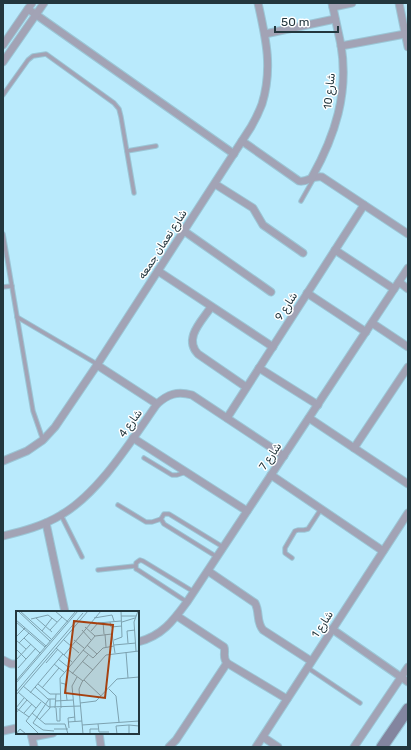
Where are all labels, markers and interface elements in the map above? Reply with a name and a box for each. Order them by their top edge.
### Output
scale bar [275,8,338,34]
text: 50 m [281,15,309,29]
street label: شارع 10 [321,72,340,110]
street label: شارع نعمان جمعه [135,207,191,283]
street label: شارع 9 [272,290,302,324]
street label: شارع 4 [116,407,147,441]
street label: شارع 7 [257,440,286,474]
street label: شارع 1 [309,608,338,641]
inset map [16,611,139,734]

